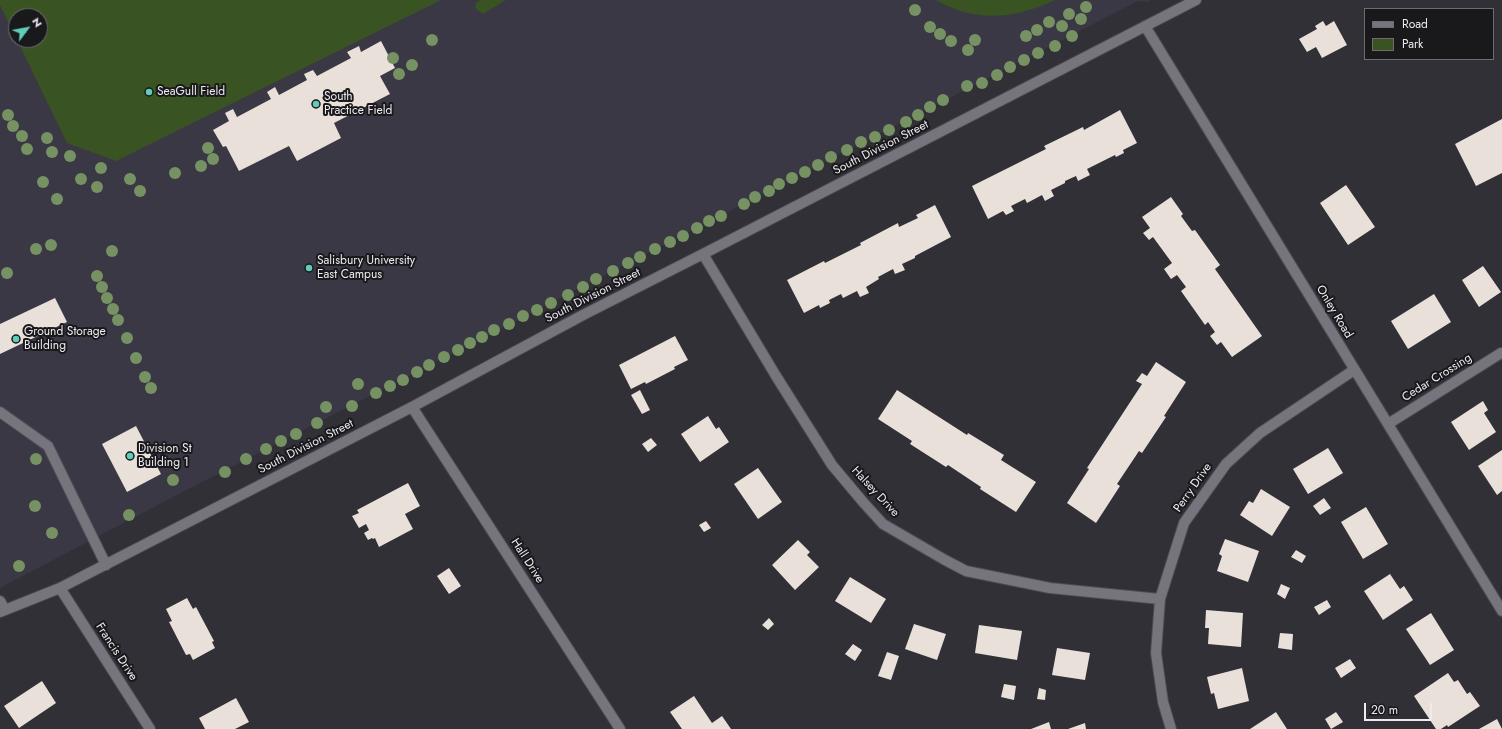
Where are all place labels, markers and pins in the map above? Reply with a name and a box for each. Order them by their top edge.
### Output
place label: SeaGull Field [157,85,225,99]
marker: SeaGull Field [144,87,154,97]
place label: South Practice Field [324,90,392,118]
marker: South Practice Field [311,99,321,109]
place label: Salisbury University East Campus [317,254,415,282]
marker: Salisbury University East Campus [304,263,314,273]
place label: Ground Storage Building [24,325,106,353]
marker: Ground Storage Building [11,334,21,344]
place label: Division St Building 1 [138,442,192,470]
marker: Division St Building 1 [125,451,135,461]

